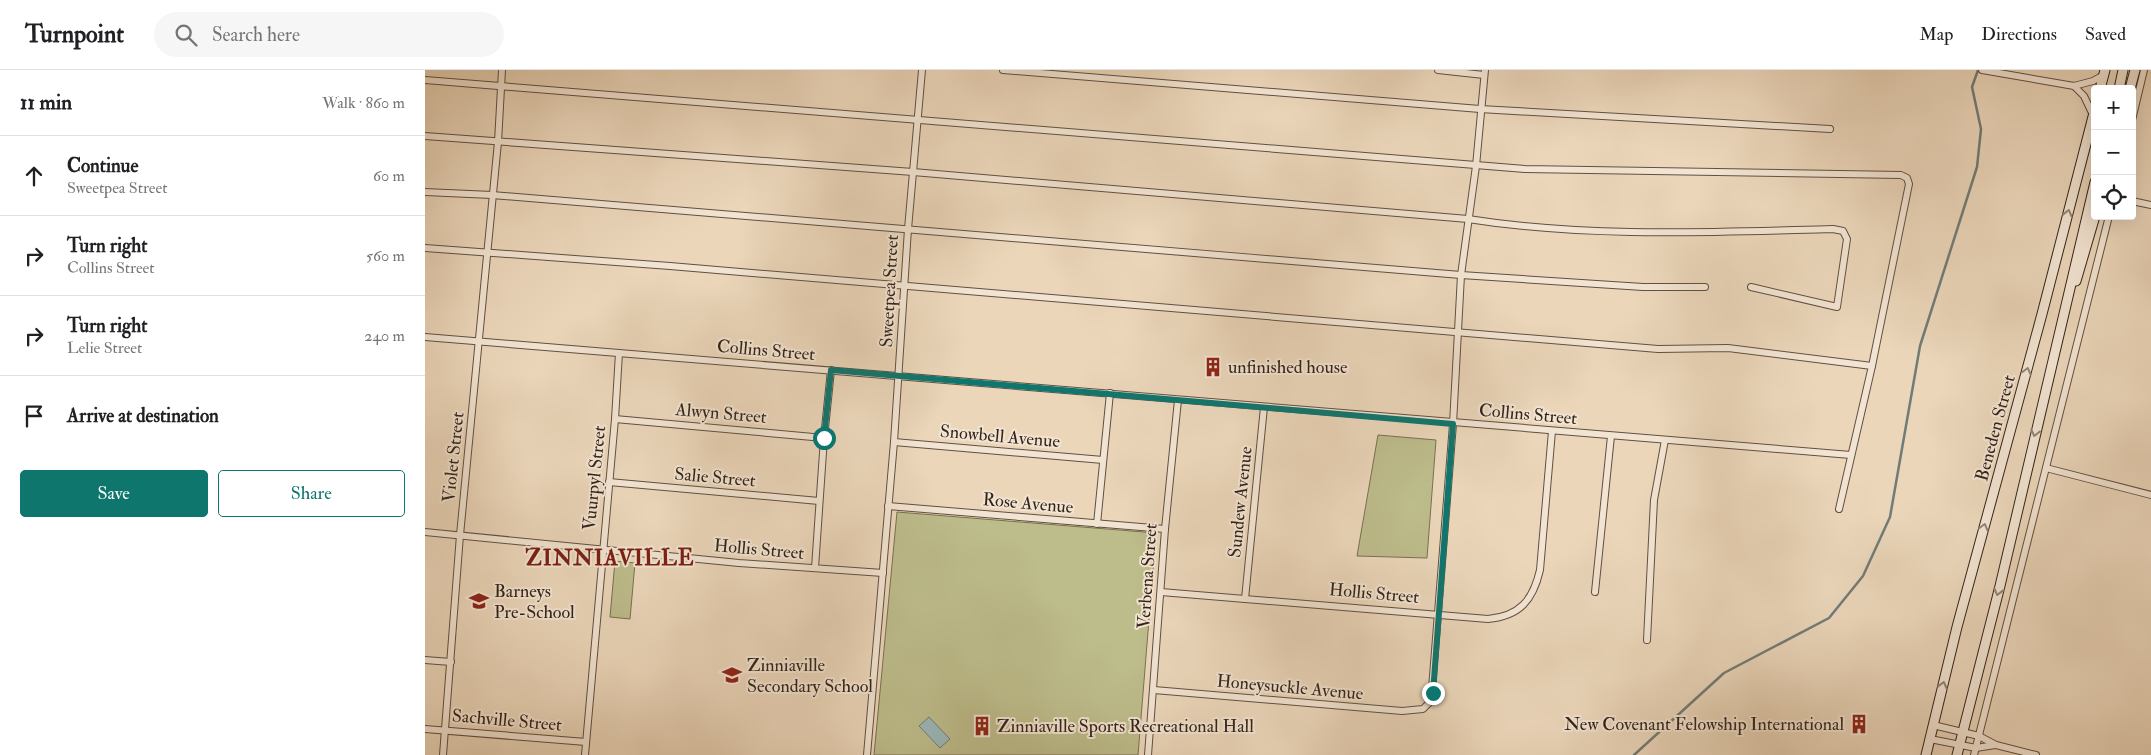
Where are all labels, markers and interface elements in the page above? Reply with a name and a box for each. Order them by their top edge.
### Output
search box [154,12,504,57]
text: Turnpoint [25,19,124,50]
icon: search [172,21,200,49]
text: Search here [212,23,300,47]
text: Map [1920,23,1953,46]
text: Directions [1981,23,2057,46]
text: Saved [2085,23,2126,46]
map controls [2091,85,2136,220]
button: + [2091,85,2136,130]
text: 11 min [20,89,72,116]
text: Walk · 860 m [322,93,405,113]
button: − [2091,130,2136,175]
text: Continue [67,154,138,178]
icon: ahead [20,162,48,190]
text: 60 m [373,166,405,186]
button: locate [2091,175,2136,220]
text: Sweetpea Street [67,178,167,198]
one-way arrow [2062,209,2073,218]
text: Turn right [67,234,147,258]
street label: Sweetpea Street [875,234,904,348]
icon: right [20,242,48,270]
text: 560 m [366,246,405,266]
text: Collins Street [67,258,154,278]
text: Turn right [67,314,147,338]
icon: right [20,322,48,350]
text: 240 m [364,326,405,346]
street label: Collins Street [716,335,816,366]
text: Lelie Street [67,338,142,358]
building icon: unfinished house [1202,356,1224,378]
place label: unfinished house [1228,356,1348,379]
one-way arrow [2021,366,2032,375]
street label: Beneden Street [1970,372,2021,484]
street label: Alwyn Street [673,398,768,429]
street label: Collins Street [1478,399,1578,430]
icon: arrive [20,402,48,430]
text: Arrive at destination [67,404,219,428]
street label: Violet Street [437,410,470,504]
street label: Snowbell Avenue [939,420,1061,453]
street label: Vuurpyl Street [578,424,611,532]
route start [813,427,836,450]
one-way arrow [2030,429,2041,438]
street label: Sundew Avenue [1223,445,1258,559]
street label: Salie Street [673,462,757,493]
button: Save [20,470,208,517]
button: Share [218,470,405,517]
street label: Rose Avenue [982,488,1075,519]
street label: Verbena Street [1132,522,1163,630]
one-way arrow [1979,524,1989,532]
street label: Hollis Street [713,534,805,565]
district label: ZINNIAVILLE [525,544,695,572]
street label: Hollis Street [1328,578,1420,609]
place label: Barneys Pre-School [494,580,575,624]
one-way arrow [1993,587,2004,596]
school or university icon: Barneys Pre-School [468,590,490,612]
place label: Zinniaville Secondary School [747,654,873,698]
school or university icon: Zinniaville Secondary School [721,664,743,686]
street label: Honeysuckle Avenue [1216,670,1365,705]
one-way arrow [1937,680,1948,689]
route end [1422,682,1445,705]
street label: Sachville Street [451,704,563,737]
place label: New Covenant Felowship International [1564,713,1844,736]
building icon: New Covenant Felowship International [1848,713,1870,735]
building icon: Zinniaville Sports Recreational Hall [971,715,993,737]
place label: Zinniaville Sports Recreational Hall [997,715,1254,738]

